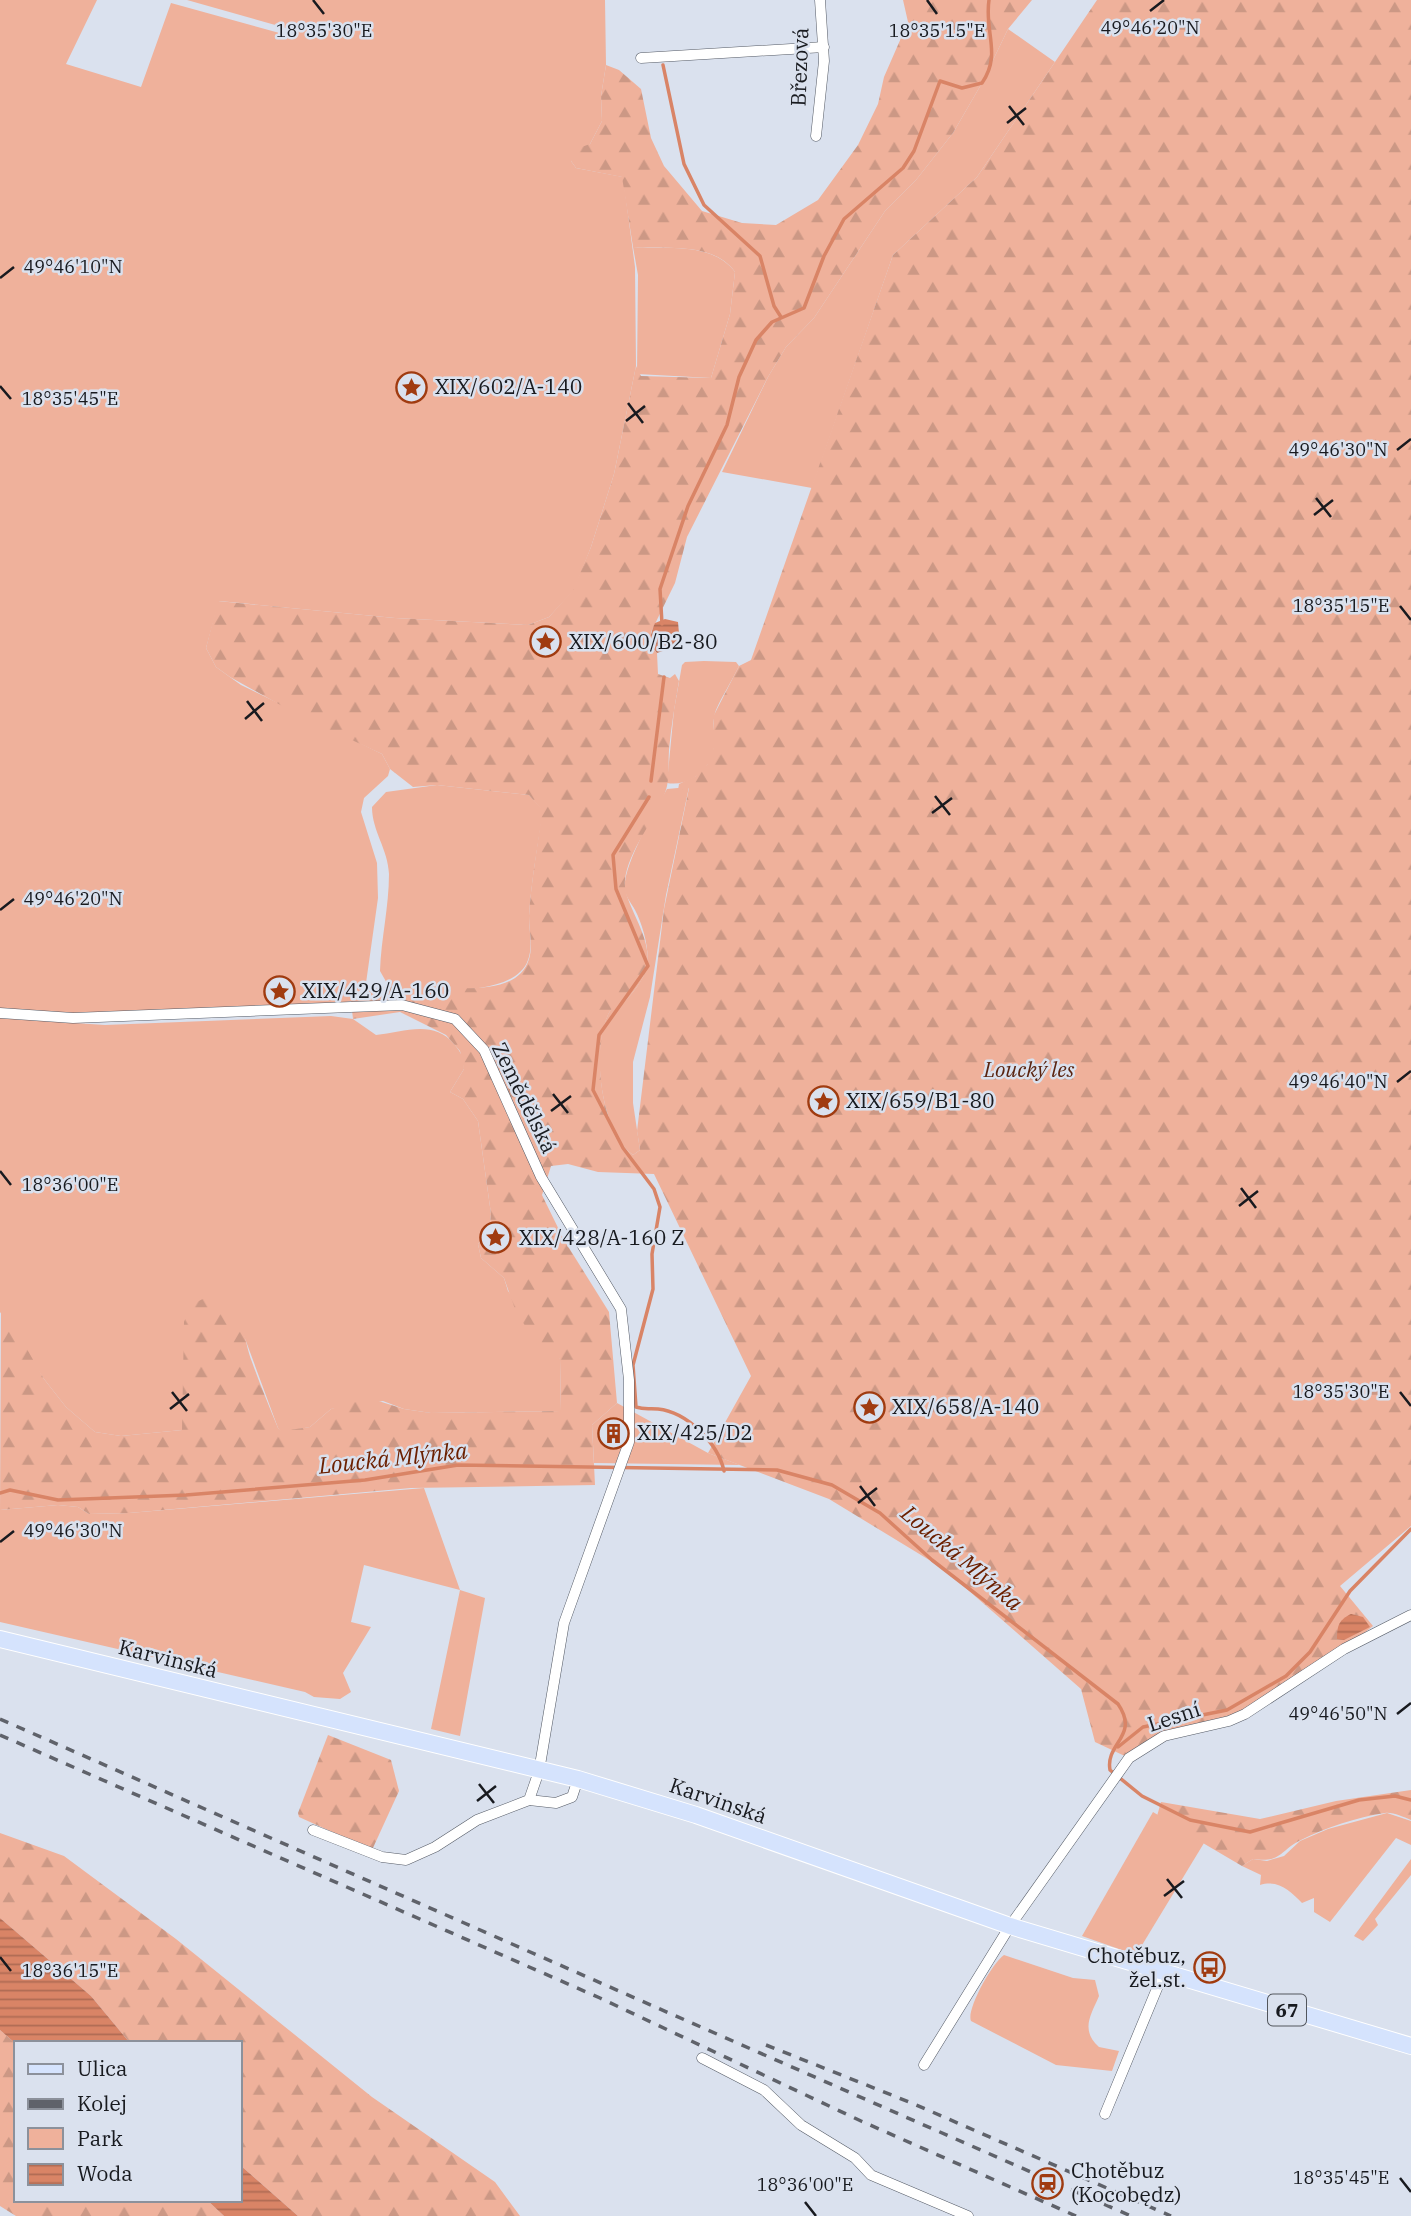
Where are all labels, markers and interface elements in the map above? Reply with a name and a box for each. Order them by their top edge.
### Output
text: 49°46'20"N [1101,16,1200,39]
text: 18°35'30"E [276,19,372,42]
text: 18°35'15"E [889,19,985,42]
street label: Březová [784,27,814,107]
text: 49°46'10"N [24,255,123,278]
place icon: XIX/602/A-140 [395,370,429,404]
place label: XIX/602/A-140 [435,372,582,400]
text: 18°35'45"E [22,387,118,410]
text: 49°46'30"N [1289,438,1388,461]
text: 18°35'15"E [1293,594,1389,617]
place icon: XIX/600/B2-80 [529,625,563,659]
place label: XIX/600/B2-80 [569,627,718,655]
text: 49°46'20"N [24,887,123,910]
place icon: XIX/429/A-160 [262,974,296,1008]
place label: XIX/429/A-160 [302,976,449,1004]
street label: Zemědělská [486,1037,564,1158]
park label: Loucký les [983,1055,1075,1083]
text: 49°46'40"N [1289,1070,1388,1093]
place icon: XIX/659/B1-80 [806,1084,840,1118]
place label: XIX/659/B1-80 [846,1086,995,1114]
text: 18°36'00"E [22,1173,118,1196]
place icon: XIX/428/A-160 Z [479,1221,513,1255]
place label: XIX/428/A-160 Z [519,1223,685,1251]
text: 18°35'30"E [1293,1380,1389,1403]
place icon: XIX/658/A-140 [852,1390,886,1424]
place label: XIX/658/A-140 [892,1392,1039,1420]
building icon: XIX/425/D2 [597,1416,631,1450]
place label: XIX/425/D2 [637,1418,753,1446]
water label: Loucká Mlýnka [316,1434,469,1480]
water label: Loucká Mlýnka [895,1497,1030,1617]
text: 49°46'30"N [24,1519,123,1542]
street label: Karvinská [116,1632,221,1684]
street label: Lesní [1144,1694,1204,1738]
text: 49°46'50"N [1289,1702,1388,1725]
street label: Karvinská [666,1770,771,1830]
place label: Chotěbuz, žel.st. [1087,1941,1186,1993]
bus stop icon: Chotěbuz, žel.st. [1192,1951,1226,1985]
text: 18°36'15"E [22,1959,118,1982]
road number: 67 [1268,1994,1306,2026]
legend [14,2041,242,2202]
text: Ulica [77,2054,128,2082]
text: Kolej [77,2089,127,2117]
text: Park [77,2124,124,2152]
place label: Chotěbuz (Kocobędz) [1071,2156,1181,2208]
text: Woda [77,2159,133,2187]
station icon: Chotěbuz (Kocobędz) [1031,2166,1065,2200]
text: 18°35'45"E [1293,2166,1389,2189]
text: 18°36'00"E [757,2173,853,2196]

